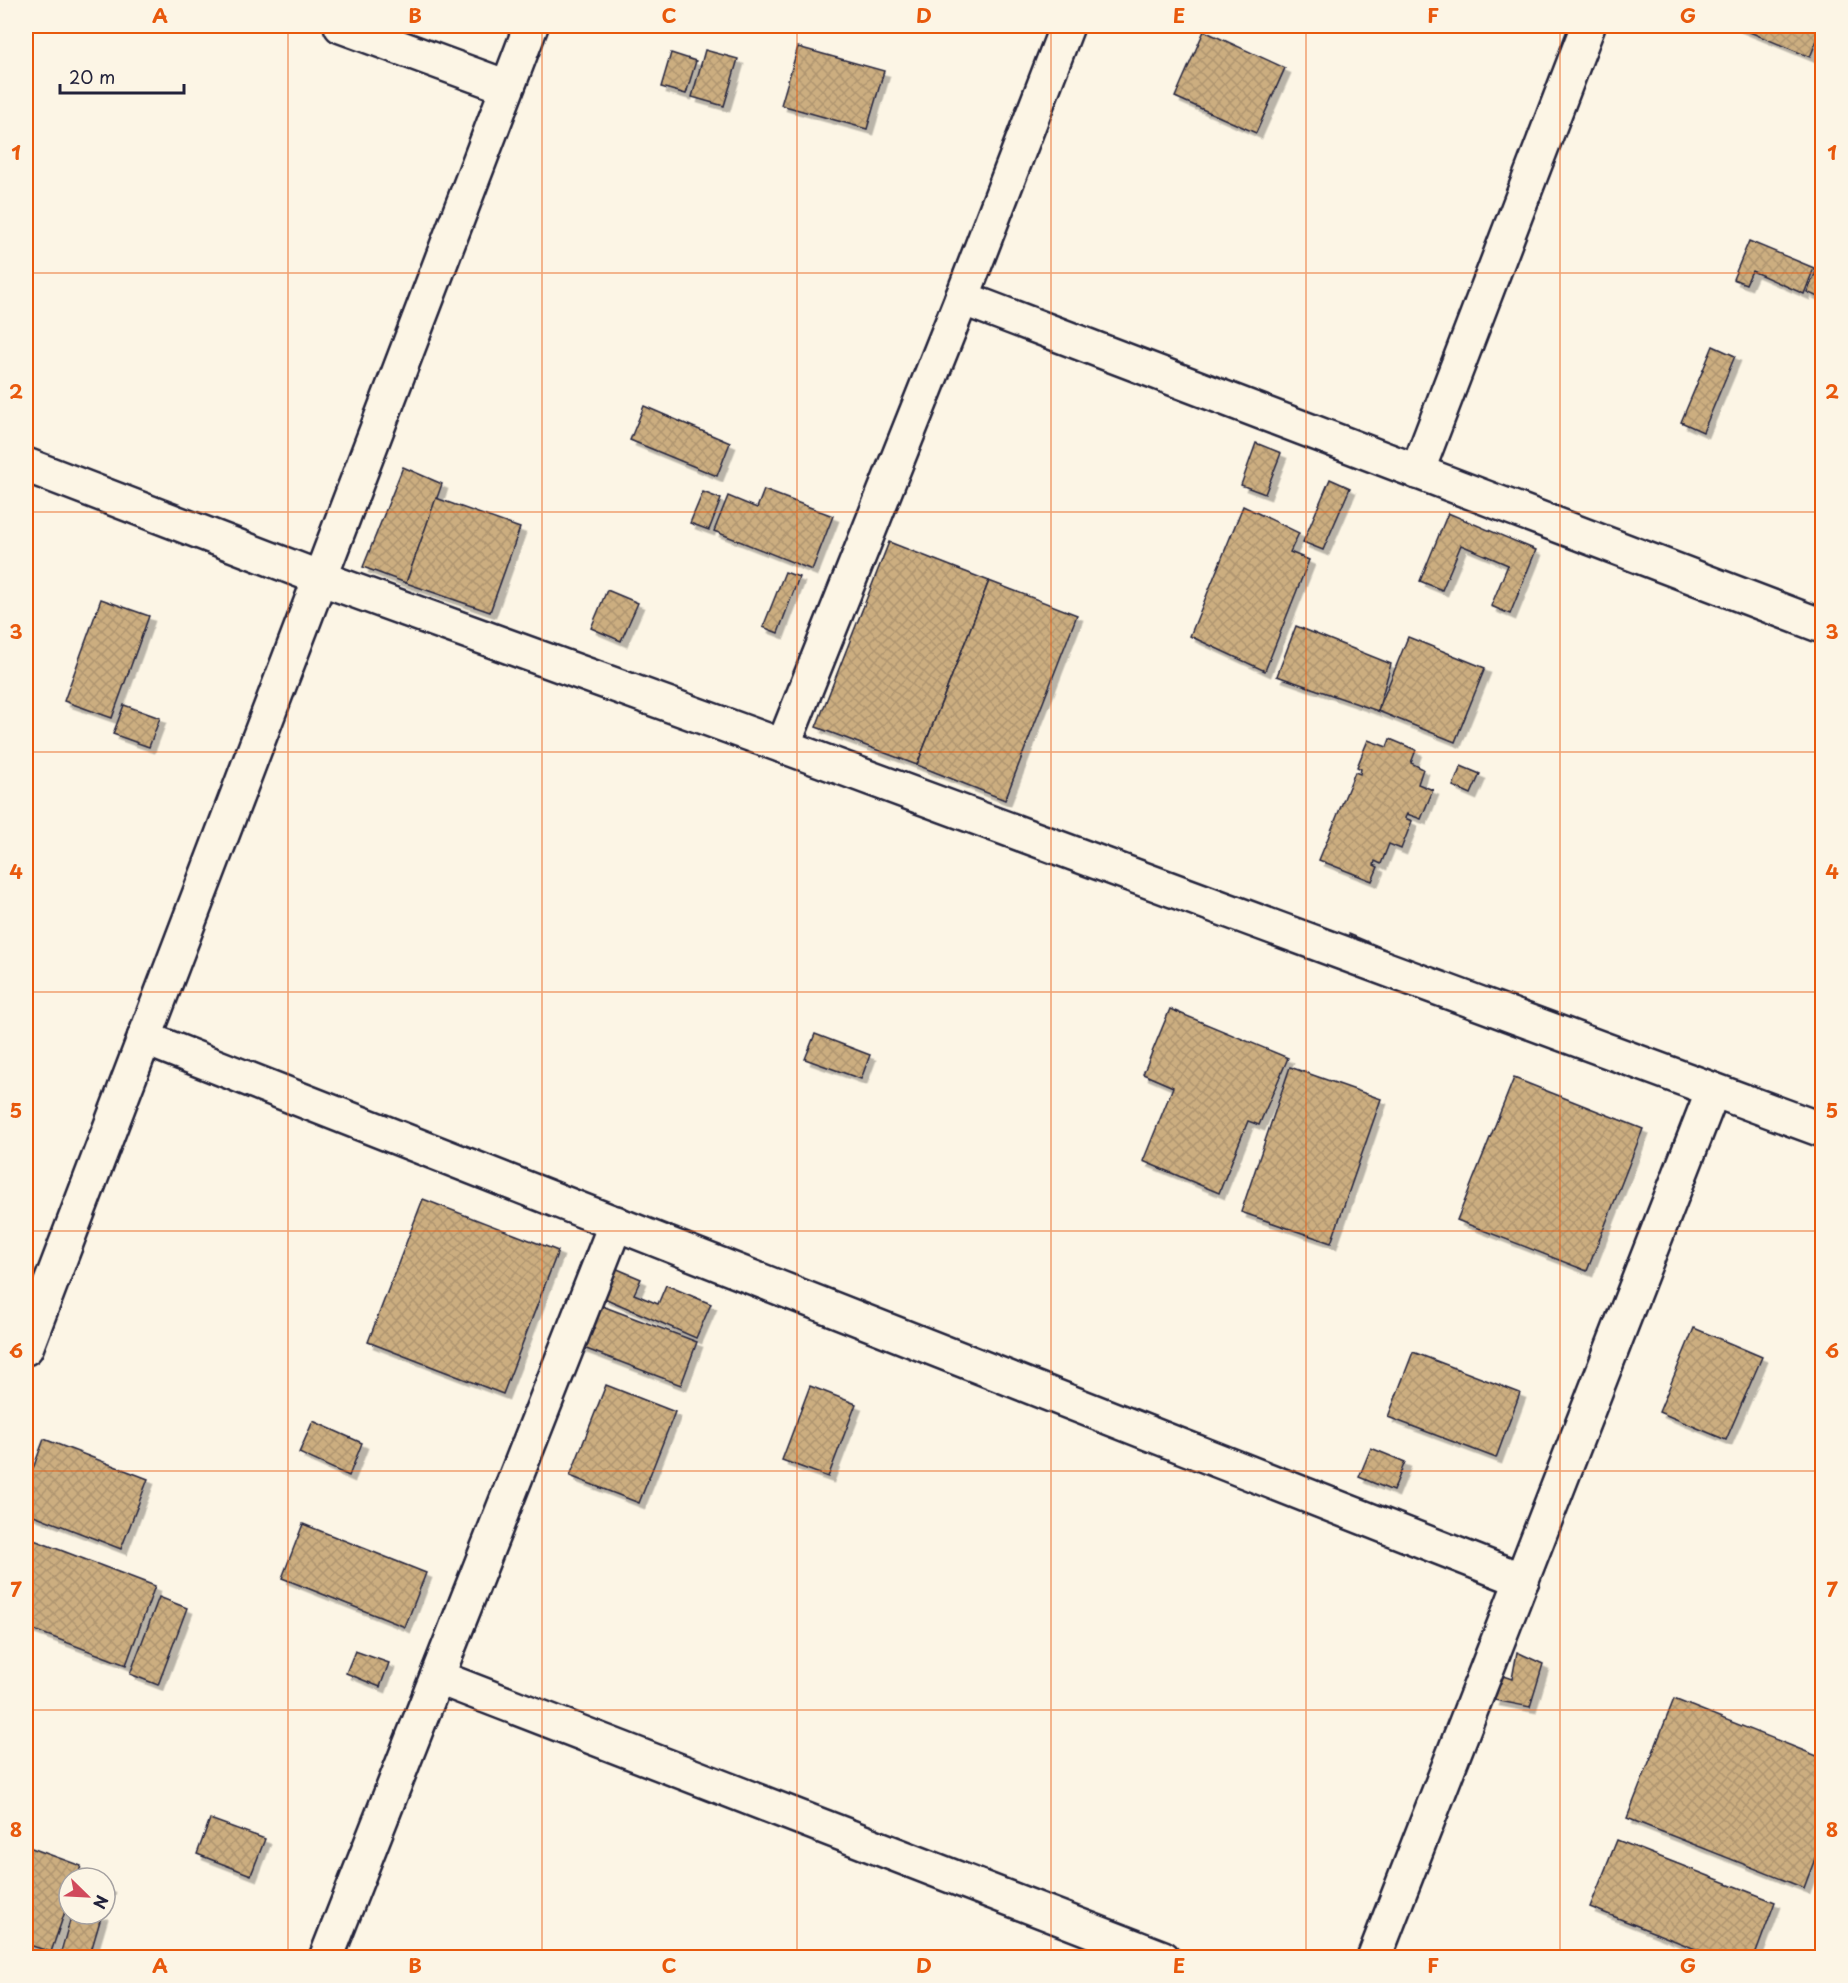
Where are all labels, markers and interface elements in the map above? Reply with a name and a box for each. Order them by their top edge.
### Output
text: A [152,0,168,30]
text: B [408,0,422,30]
text: C [661,0,677,30]
text: D [916,0,932,30]
text: E [1173,0,1185,30]
text: F [1427,0,1439,30]
text: G [1680,0,1696,30]
scale bar [60,57,184,95]
text: 20 m [69,63,115,90]
text: 1 [11,137,21,167]
text: 1 [1827,137,1837,167]
text: 2 [9,376,23,406]
text: 2 [1825,376,1839,406]
text: 3 [9,616,23,646]
text: 3 [1825,616,1839,646]
text: 4 [9,856,23,886]
text: 4 [1825,856,1839,886]
text: 5 [10,1095,22,1125]
text: 5 [1826,1095,1838,1125]
text: 6 [9,1335,23,1365]
text: 6 [1825,1335,1839,1365]
text: 7 [10,1574,22,1604]
text: 7 [1826,1574,1838,1604]
text: 8 [10,1814,22,1844]
text: 8 [1826,1814,1838,1844]
north arrow [57,1866,117,1926]
text: N [88,1892,115,1913]
text: A [152,1950,168,1980]
text: B [408,1950,422,1980]
text: C [661,1950,677,1980]
text: D [916,1950,932,1980]
text: E [1173,1950,1185,1980]
text: F [1427,1950,1439,1980]
text: G [1680,1950,1696,1980]

